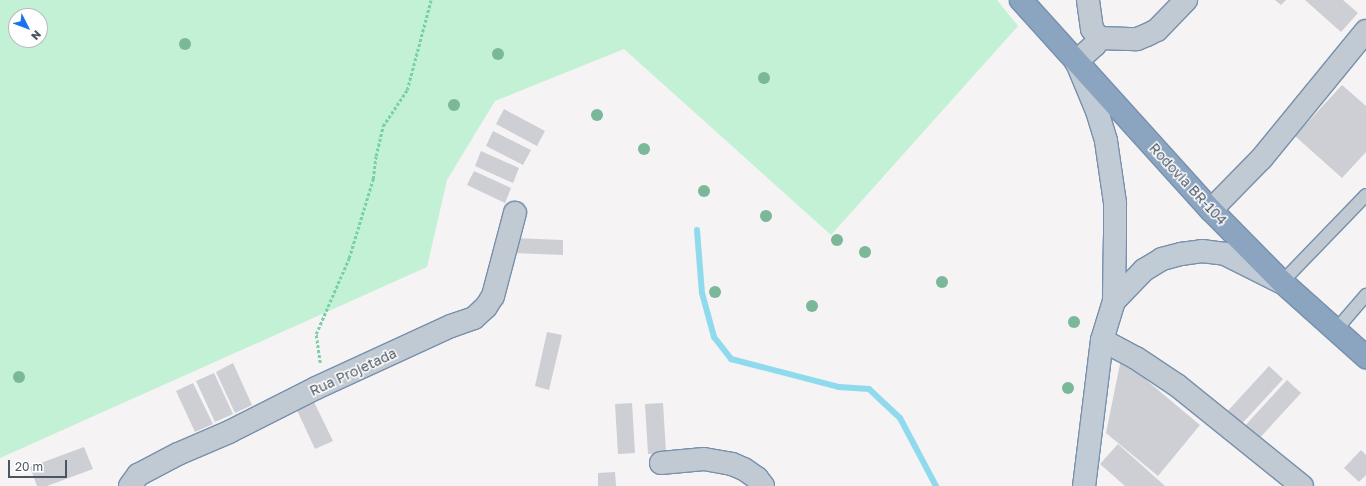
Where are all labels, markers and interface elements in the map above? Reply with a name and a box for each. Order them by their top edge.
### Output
north arrow [8,8,48,48]
text: N [29,28,44,43]
street label: Rodovia BR-104 [1146,140,1230,228]
street label: Rua Projetada [307,345,399,399]
scale bar [10,452,69,478]
text: 20 m [15,459,43,474]

